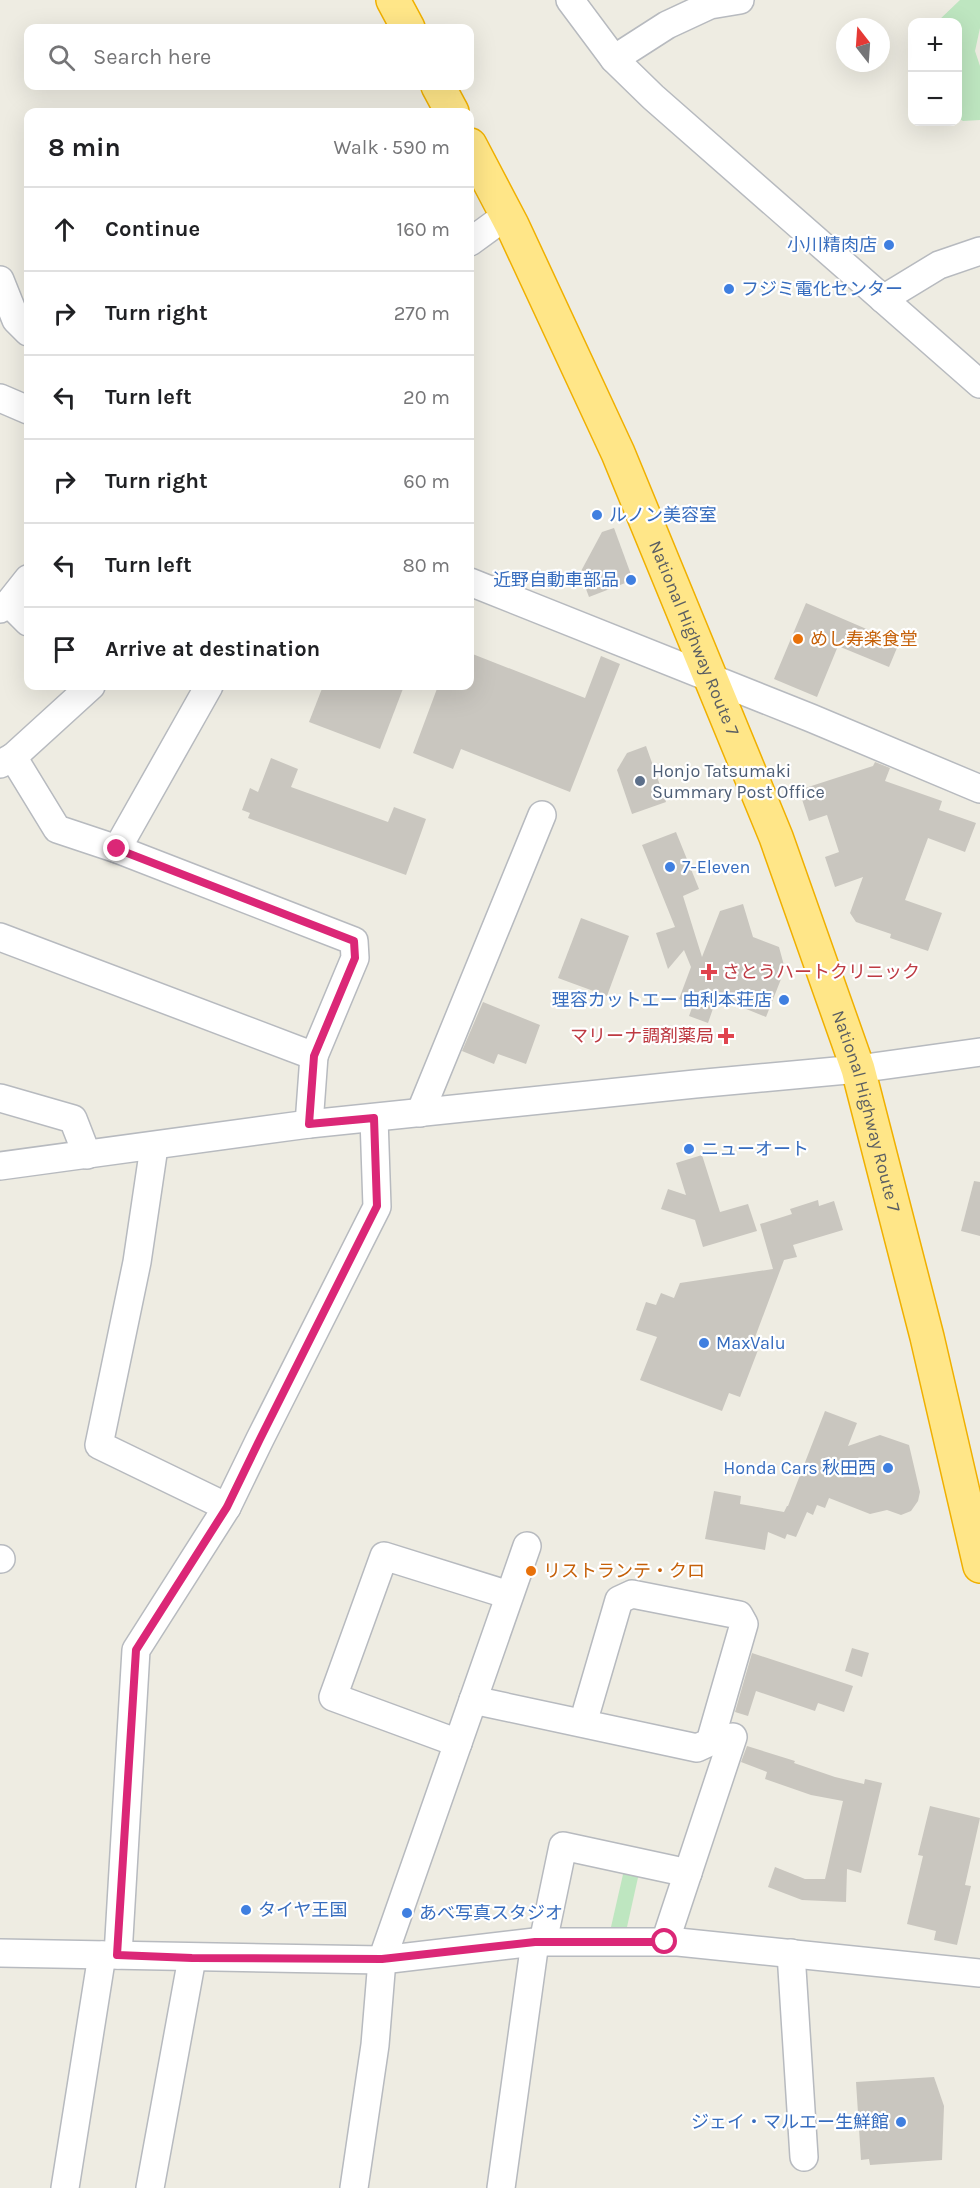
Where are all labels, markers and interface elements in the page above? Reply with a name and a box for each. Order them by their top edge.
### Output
north arrow [836,18,890,72]
map controls [908,18,962,126]
button: + [908,18,962,72]
search box [24,24,474,90]
icon: search [45,41,78,74]
text: Search here [93,44,211,70]
button: − [908,72,962,126]
text: 8 min [48,132,121,163]
text: Walk · 590 m [334,136,450,159]
icon: ahead [48,213,81,246]
text: Continue [105,216,200,242]
text: 160 m [397,218,450,241]
place label: 小川精肉店 [787,234,877,256]
marker: 小川精肉店 [882,238,896,252]
place label: フジミ電化センター [741,278,903,300]
marker: フジミ電化センター [722,282,736,296]
icon: right [48,297,81,330]
text: Turn right [105,300,208,326]
text: 270 m [394,302,450,325]
icon: left [48,381,81,414]
text: Turn left [105,384,192,410]
text: 20 m [403,386,450,409]
icon: right [48,465,81,498]
text: Turn right [105,468,208,494]
text: 60 m [403,470,450,493]
place label: ルノン美容室 [609,504,717,526]
marker: ルノン美容室 [590,508,604,522]
street label: National Highway Route 7 [644,537,744,739]
icon: left [48,549,81,582]
text: Turn left [105,552,192,578]
text: 80 m [402,554,450,577]
place label: 近野自動車部品 [493,569,619,591]
marker: 近野自動車部品 [624,573,638,587]
place label: めし寿楽食堂 [810,628,918,650]
marker: めし寿楽食堂 [791,632,805,646]
icon: arrive [48,633,81,666]
text: Arrive at destination [105,636,320,662]
place label: Honjo Tatsumaki Summary Post Office [652,760,825,803]
marker: Honjo Tatsumaki Summary Post Office [633,774,647,788]
route end [103,835,129,861]
place label: 7-Eleven [682,856,750,878]
marker: 7-Eleven [663,860,677,874]
place label: さとうハートクリニック [722,961,920,983]
marker: さとうハートクリニック [700,963,718,981]
place label: 理容カットエー 由利本荘店 [552,989,772,1011]
marker: 理容カットエー 由利本荘店 [777,993,791,1007]
street label: National Highway Route 7 [827,1007,906,1215]
place label: マリーナ調剤薬局 [570,1025,714,1047]
marker: マリーナ調剤薬局 [719,1029,733,1043]
place label: ニューオート [701,1138,809,1160]
marker: ニューオート [682,1142,696,1156]
place label: MaxValu [716,1332,786,1354]
marker: MaxValu [697,1336,711,1350]
place label: Honda Cars 秋田西 [723,1457,876,1479]
marker: Honda Cars 秋田西 [881,1461,895,1475]
place label: リストランテ・クロ [543,1560,705,1582]
marker: リストランテ・クロ [524,1564,538,1578]
place label: タイヤ王国 [258,1899,347,1921]
place label: あべ写真スタジオ [419,1902,563,1924]
marker: タイヤ王国 [239,1903,253,1917]
marker: あべ写真スタジオ [400,1906,414,1920]
route start [651,1928,677,1954]
place label: ジェイ・マルエー生鮮館 [691,2111,889,2133]
marker: ジェイ・マルエー生鮮館 [894,2115,908,2129]

